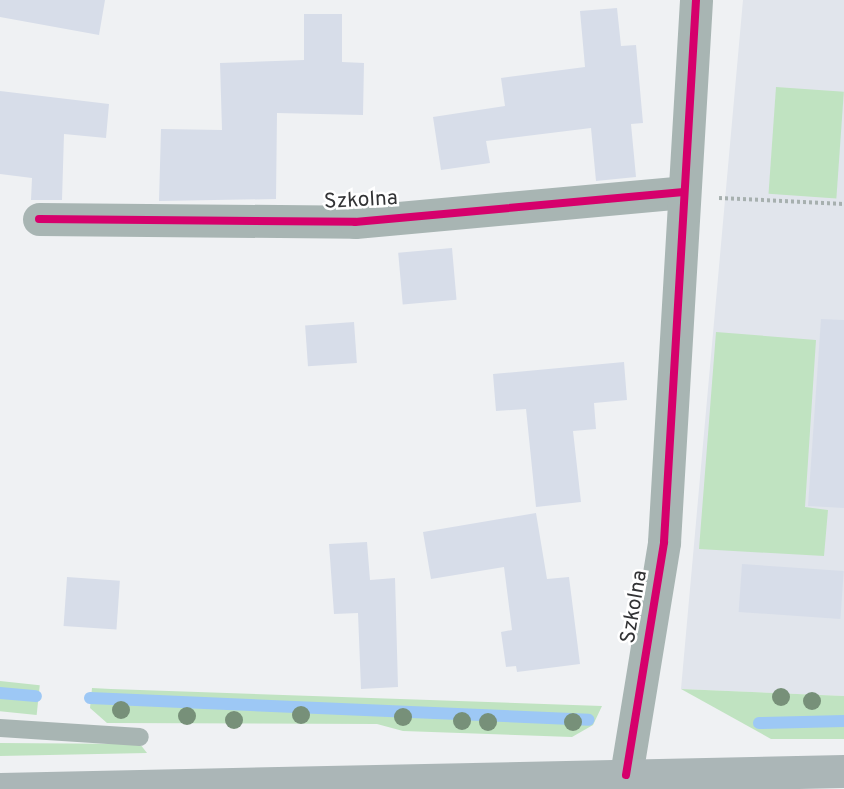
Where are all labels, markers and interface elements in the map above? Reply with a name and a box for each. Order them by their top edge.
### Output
street label: Szkolna [323,186,399,216]
street label: Szkolna [616,568,654,646]

